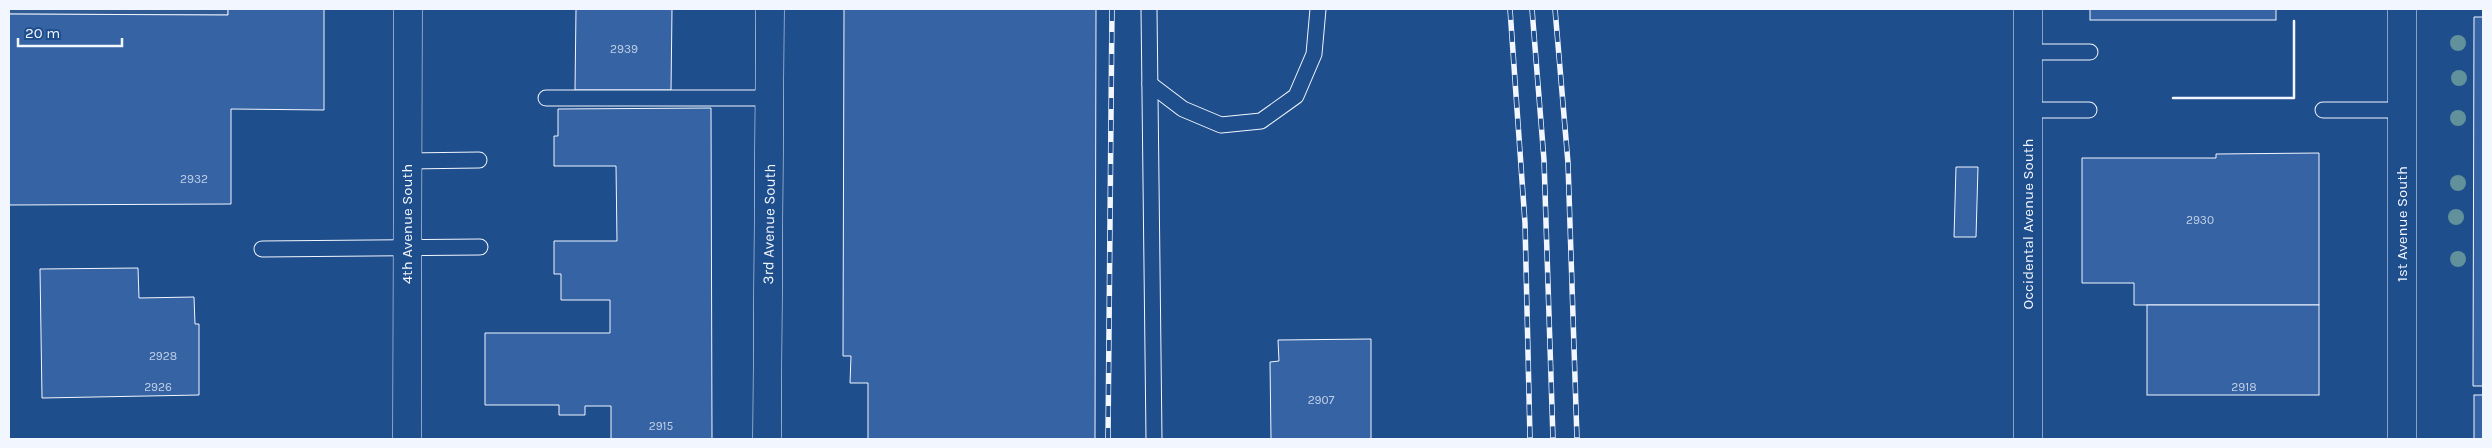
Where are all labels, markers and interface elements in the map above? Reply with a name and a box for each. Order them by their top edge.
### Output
scale bar [18,15,121,47]
text: 20 m [25,24,60,42]
house number: 2939 [610,42,638,56]
street label: Occidental Avenue South [2019,139,2037,309]
street label: 4th Avenue South [398,164,416,284]
street label: 3rd Avenue South [759,164,779,284]
street label: 1st Avenue South [2393,166,2411,282]
house number: 2932 [180,172,208,186]
house number: 2930 [2186,213,2214,227]
house number: 2928 [149,349,177,363]
house number: 2926 [144,380,172,394]
house number: 2918 [2231,380,2257,394]
house number: 2907 [1308,393,1335,407]
house number: 2915 [649,419,674,433]

